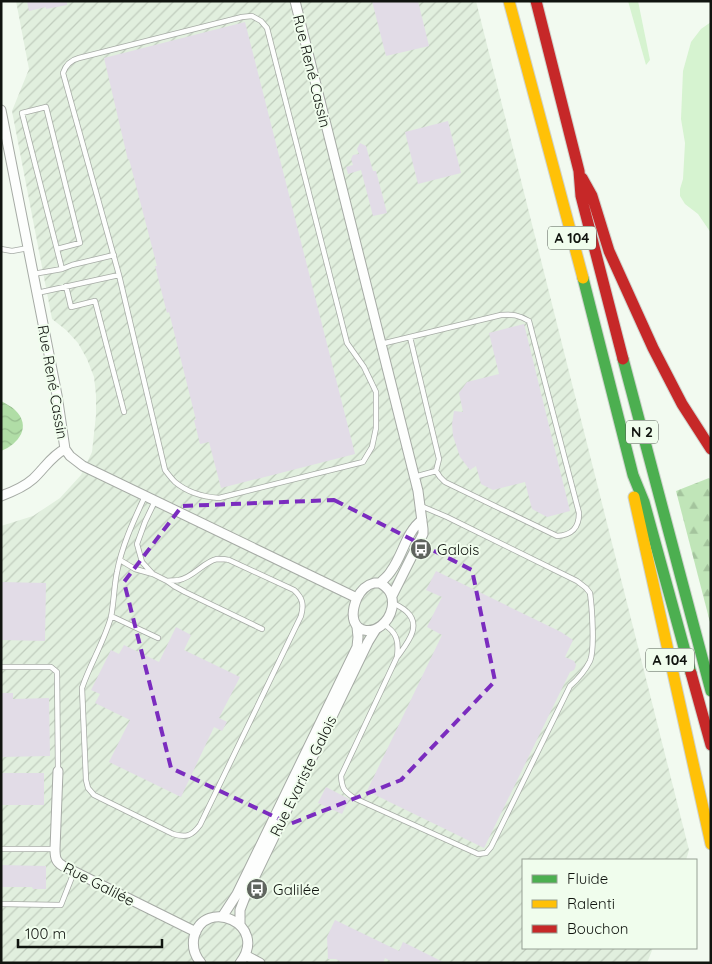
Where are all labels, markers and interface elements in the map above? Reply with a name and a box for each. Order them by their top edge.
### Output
street label: Rue René Cassin [289,13,335,129]
road number: A 104 [548,227,596,250]
street label: Rue René Cassin [34,323,72,441]
road number: N 2 [626,421,658,444]
bus stop icon: Galois [409,537,433,561]
place label: Galois [437,540,479,559]
road number: A 104 [646,648,694,672]
street label: Rue Evariste Galois [265,712,341,840]
street label: Rue Galilée [60,858,138,910]
legend [522,859,697,949]
text: Fluide [567,869,608,888]
bus stop icon: Galilée [245,877,269,901]
place label: Galilée [273,880,320,899]
text: Ralenti [567,894,615,913]
scale bar [18,916,161,948]
text: Bouchon [567,919,628,938]
text: 100 m [25,924,66,943]

